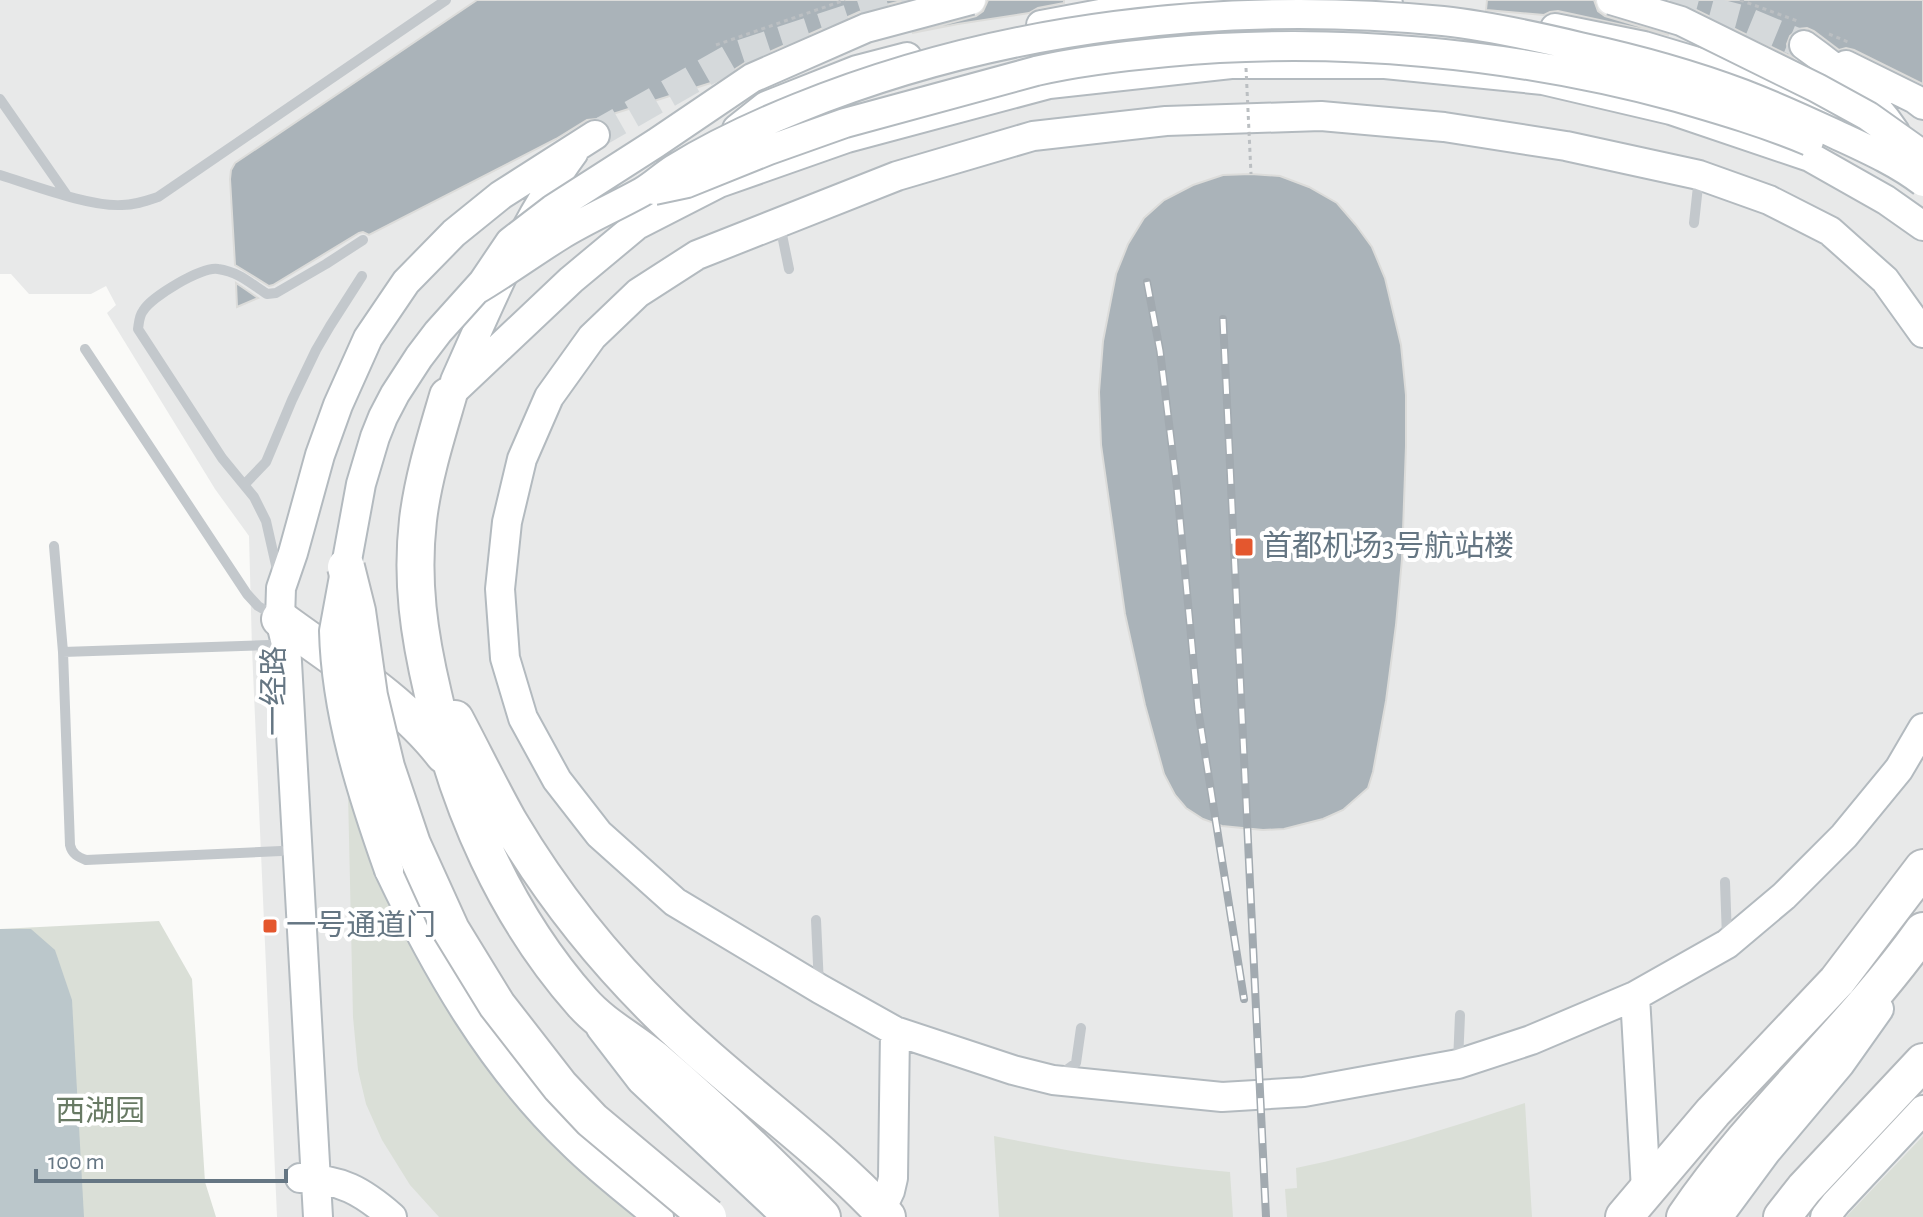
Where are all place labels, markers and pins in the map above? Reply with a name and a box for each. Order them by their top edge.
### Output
place label: 首都机场3号航站楼 [1262,530,1514,562]
marker: 首都机场3号航站楼 [1233,536,1255,558]
place label: 一号通道门 [286,909,436,941]
marker: 一号通道门 [261,917,279,935]

